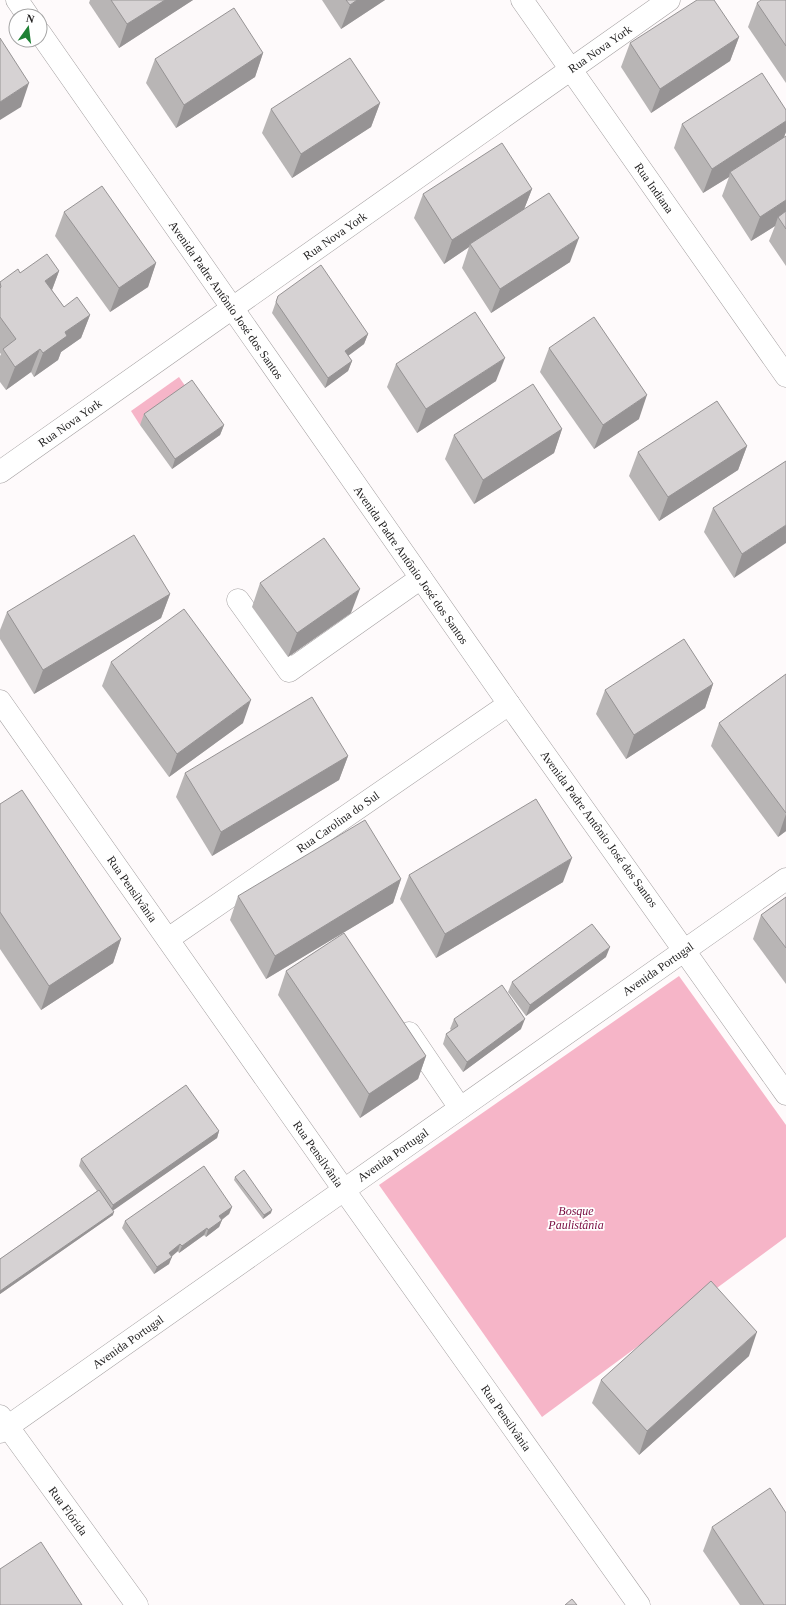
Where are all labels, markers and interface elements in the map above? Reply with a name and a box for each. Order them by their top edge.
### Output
north arrow [8,8,48,48]
text: N [25,12,36,25]
street label: Rua Nova York [566,22,634,76]
street label: Rua Indiana [632,160,677,216]
street label: Rua Nova York [301,209,369,263]
street label: Avenida Padre Antônio José dos Santos [166,218,286,382]
street label: Rua Nova York [36,396,104,450]
street label: Avenida Padre Antônio José dos Santos [351,483,471,647]
street label: Avenida Padre Antônio José dos Santos [537,748,661,910]
street label: Rua Carolina do Sul [294,788,383,856]
street label: Rua Pensilvânia [104,853,160,925]
street label: Avenida Portugal [620,939,697,999]
street label: Rua Pensilvânia [290,1118,346,1190]
street label: Avenida Portugal [355,1125,432,1185]
park label: Bosque Paulistânia [547,1204,604,1232]
street label: Avenida Portugal [90,1312,167,1372]
street label: Rua Pensilvânia [478,1382,534,1454]
street label: Rua Flórida [46,1484,91,1539]

